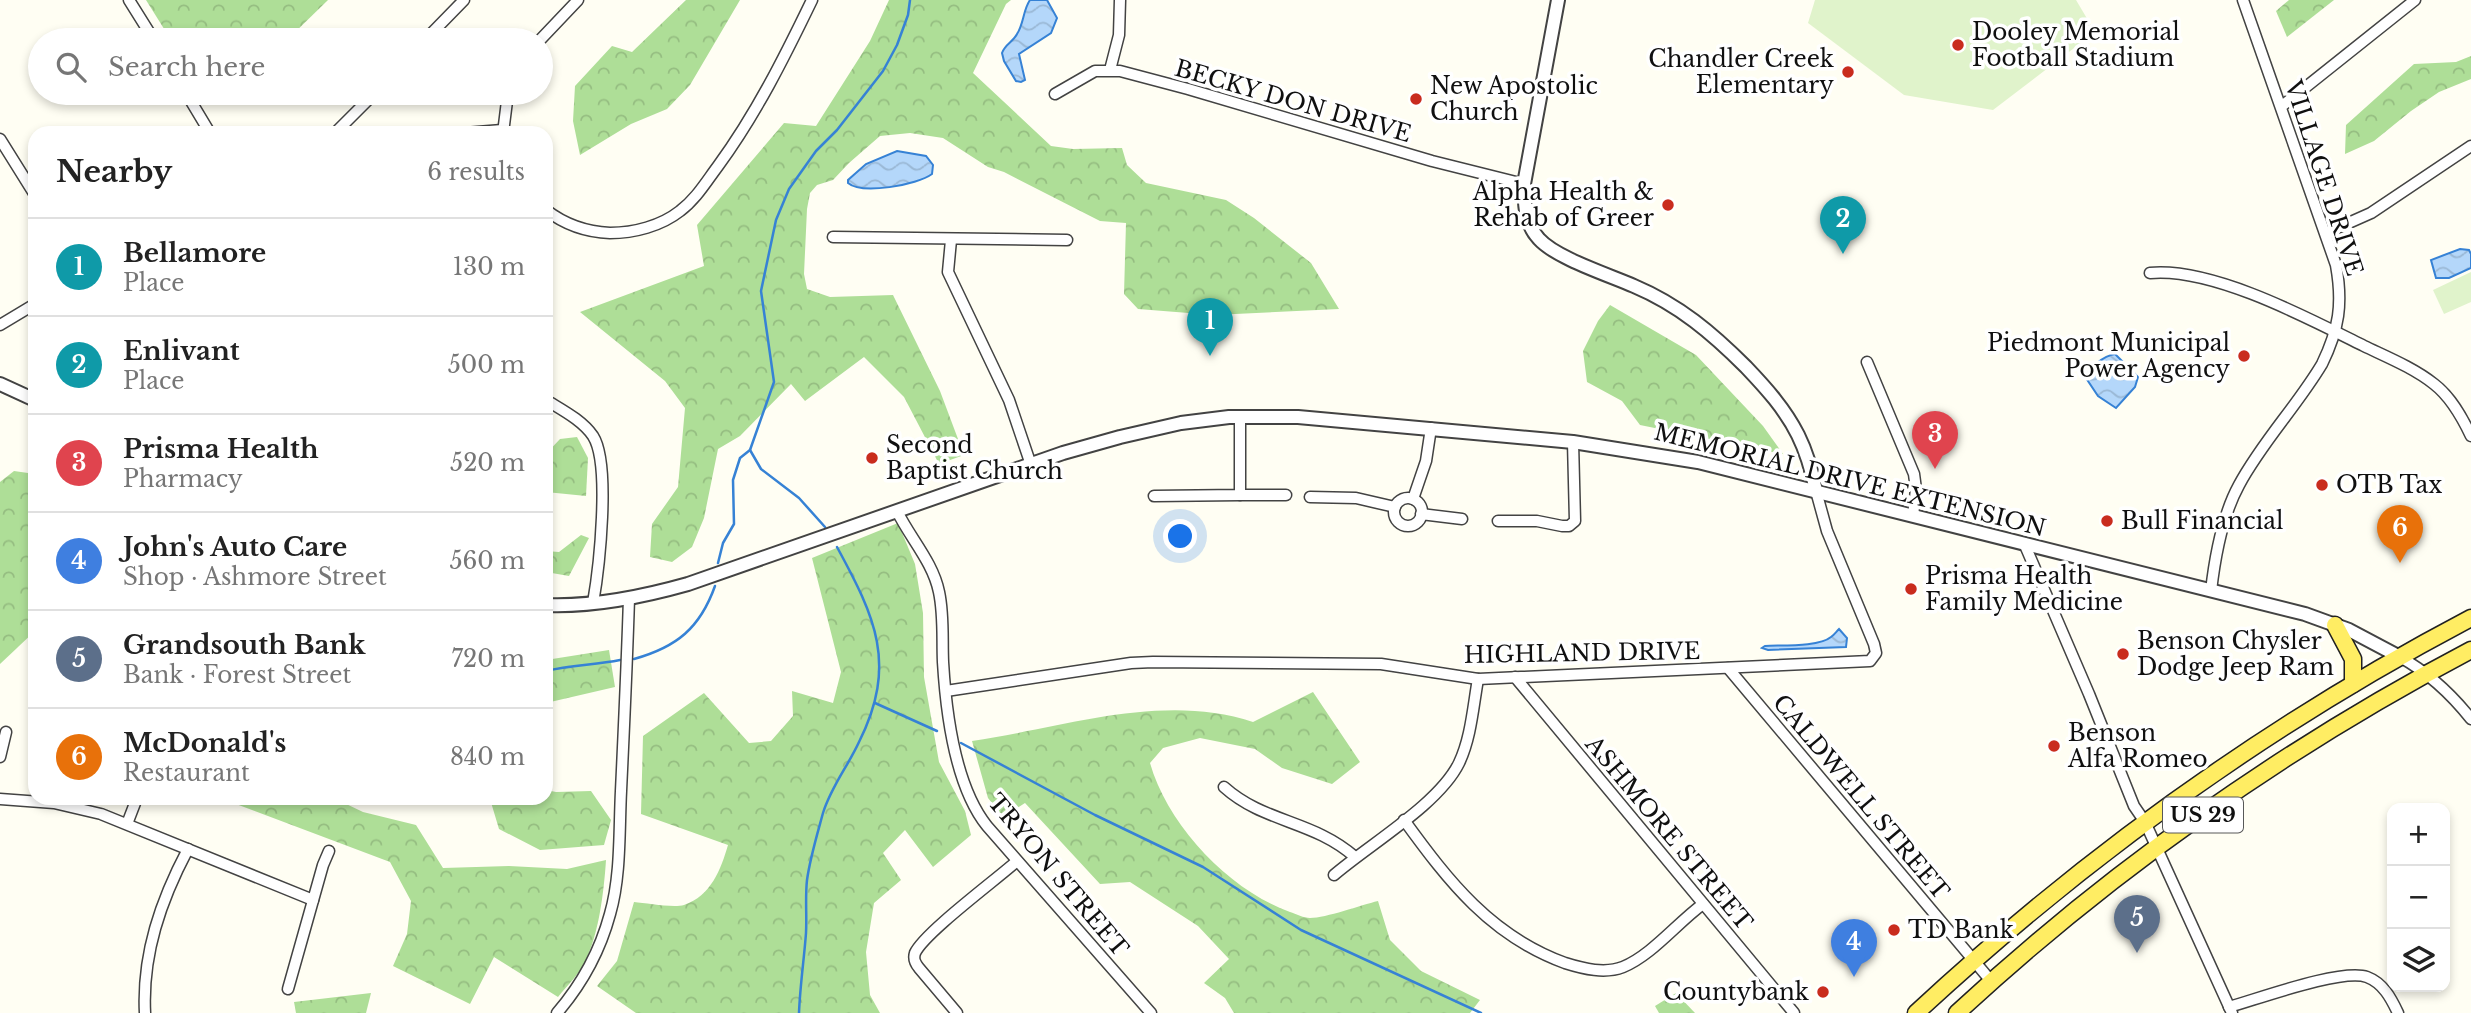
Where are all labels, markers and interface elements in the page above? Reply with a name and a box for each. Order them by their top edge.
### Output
place label: Dooley Memorial Football Stadium [1972,18,2180,72]
search box [28,28,553,105]
marker: Dooley Memorial Football Stadium [1950,37,1966,53]
place label: Chandler Creek Elementary [1648,45,1835,99]
icon: search [52,48,90,86]
text: Search here [108,51,265,83]
street label: BECKY DON DRIVE [1172,54,1414,148]
marker: Chandler Creek Elementary [1840,64,1856,80]
place label: New Apostolic Church [1430,72,1598,126]
street label: VILLAGE DRIVE [2279,76,2369,279]
marker: New Apostolic Church [1408,91,1424,107]
text: Nearby [56,153,172,190]
text: 6 results [427,158,525,186]
place label: Alpha Health & Rehab of Greer [1472,178,1654,232]
pin: 2 [1820,196,1866,254]
marker: Alpha Health & Rehab of Greer [1660,197,1676,213]
text: Bellamore [123,237,266,269]
text: 1 [74,253,84,281]
text: 130 m [453,253,525,281]
text: Place [123,269,185,297]
pin: 1 [1187,298,1233,356]
place label: Piedmont Municipal Power Agency [1987,329,2230,383]
text: Enlivant [123,335,240,367]
marker: Piedmont Municipal Power Agency [2236,348,2252,364]
text: 2 [72,351,86,379]
text: 500 m [448,351,525,379]
text: Place [123,367,185,395]
pin: 3 [1912,411,1958,469]
street label: MEMORIAL DRIVE EXTENSION [1651,418,2049,542]
place label: Second Baptist Church [886,431,1063,485]
text: Prisma Health [123,433,319,465]
text: 3 [72,449,86,477]
text: 520 m [450,449,525,477]
marker: Second Baptist Church [864,450,880,466]
text: Pharmacy [123,465,243,493]
place label: OTB Tax [2336,471,2442,499]
marker: OTB Tax [2314,477,2330,493]
pin: 6 [2377,505,2423,563]
place label: Bull Financial [2121,507,2284,535]
marker: Bull Financial [2099,513,2115,529]
your location [1163,519,1197,553]
text: John's Auto Care [123,531,347,563]
text: 4 [71,547,87,575]
text: 560 m [449,547,525,575]
place label: Prisma Health Family Medicine [1925,562,2123,616]
text: Shop · Ashmore Street [123,563,387,591]
marker: Prisma Health Family Medicine [1903,581,1919,597]
place label: Benson Chysler Dodge Jeep Ram [2137,627,2334,681]
text: Grandsouth Bank [123,629,366,661]
street label: HIGHLAND DRIVE [1464,637,1700,669]
text: 5 [72,645,86,673]
text: 720 m [452,645,525,673]
marker: Benson Chysler Dodge Jeep Ram [2115,646,2131,662]
text: Bank · Forest Street [123,661,351,689]
street label: CALDWELL STREET [1767,689,1955,906]
place label: Benson Alfa Romeo [2067,719,2208,773]
text: McDonald's [123,727,286,759]
street label: ASHMORE STREET [1579,730,1759,936]
marker: Benson Alfa Romeo [2046,738,2062,754]
text: 6 [71,743,87,771]
text: 840 m [450,743,525,771]
text: Restaurant [123,759,250,787]
street label: TRYON STREET [982,788,1135,962]
road number: US 29 [2163,798,2243,832]
map controls [2387,803,2450,992]
button: + [2387,803,2450,866]
button: − [2387,866,2450,929]
pin: 5 [2114,895,2160,953]
place label: TD Bank [1908,916,2015,944]
pin: 4 [1831,919,1877,977]
marker: TD Bank [1886,922,1902,938]
button: layers [2387,929,2450,992]
place label: Countybank [1663,978,1810,1006]
marker: Countybank [1815,984,1831,1000]

